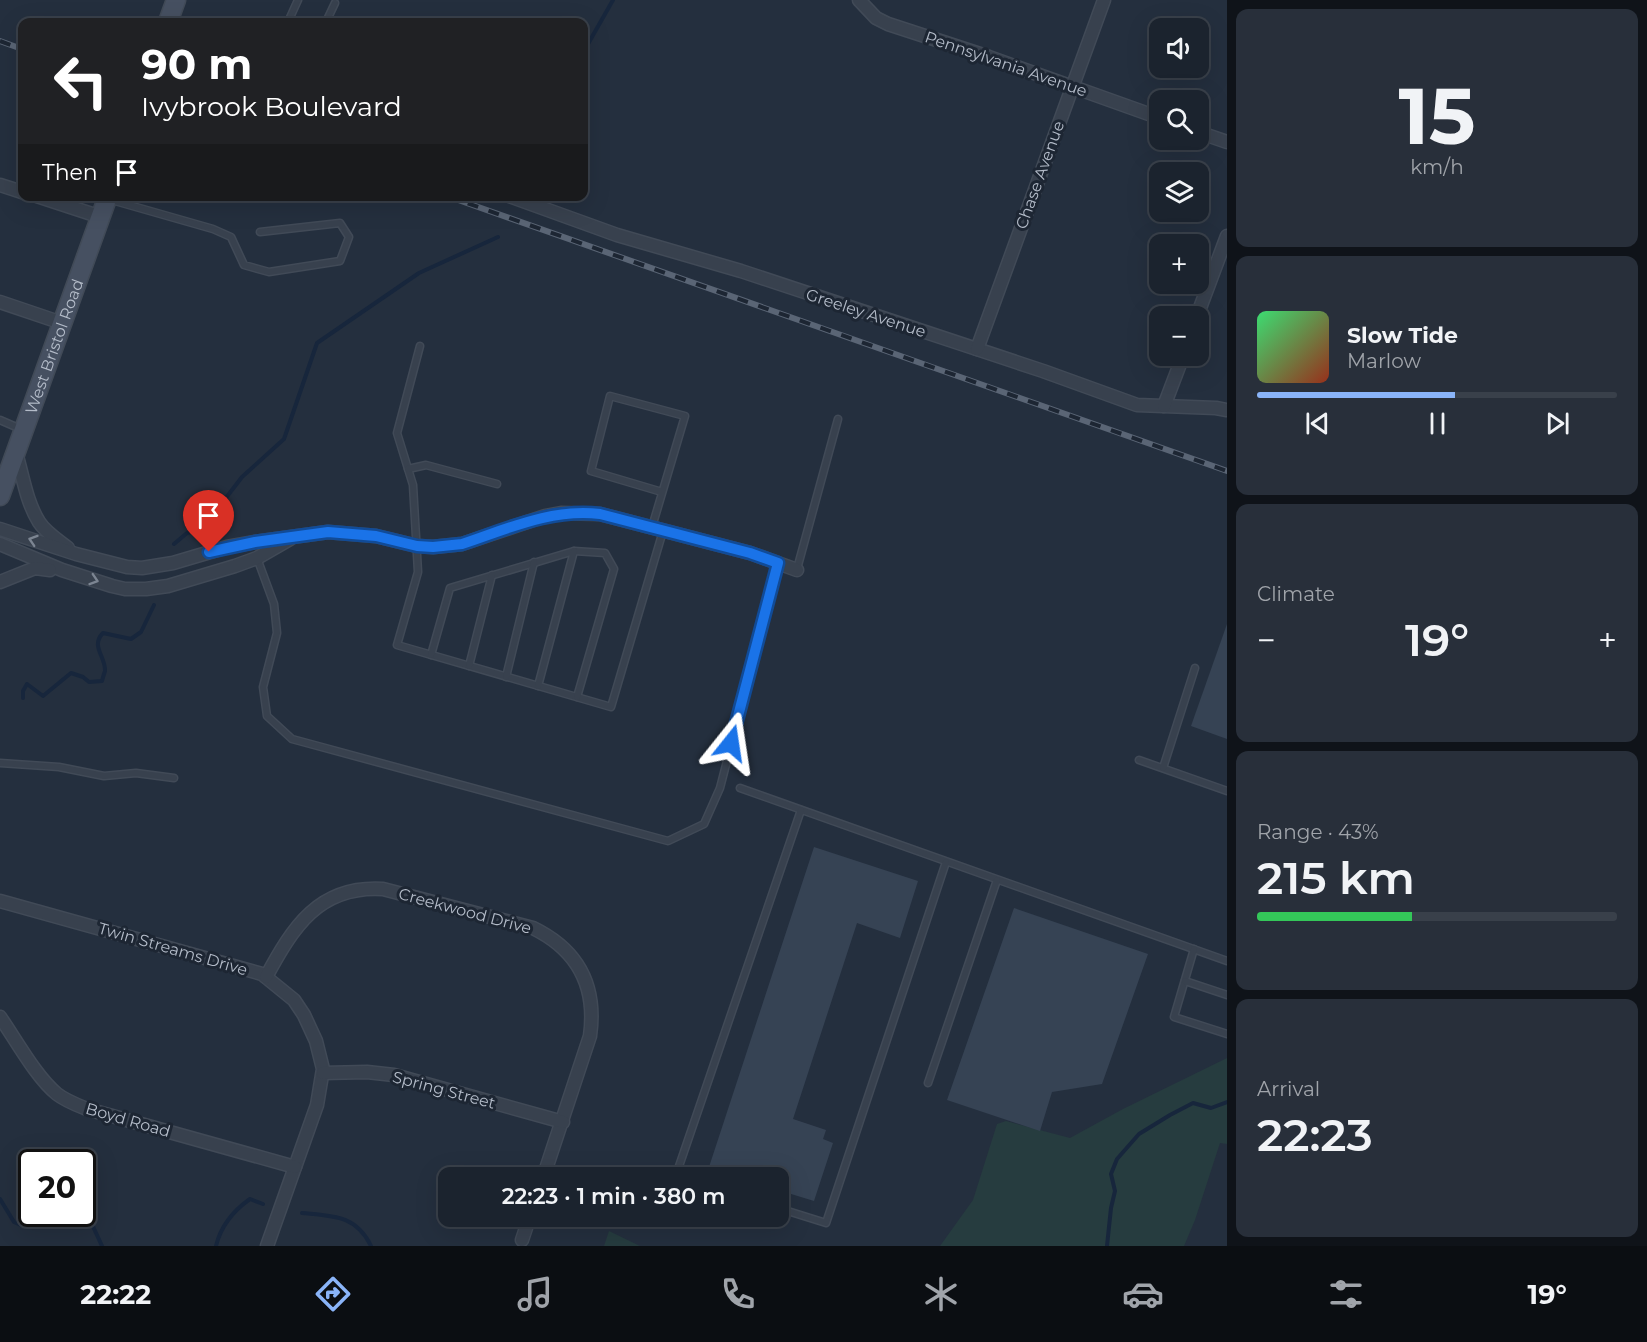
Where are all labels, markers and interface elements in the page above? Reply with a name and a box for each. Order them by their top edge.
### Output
map controls [1149,18,1209,366]
button: sound [1149,18,1209,78]
street label: Pennsylvania Avenue [922,27,1090,101]
text: 90 m [141,38,252,90]
icon: left [42,42,120,120]
text: 15 [1399,68,1476,164]
text: Ivybrook Boulevard [141,90,402,123]
button: search [1149,90,1209,150]
street label: Chase Avenue [1012,118,1068,232]
text: km/h [1410,155,1464,179]
icon: arrive [110,156,143,189]
text: Then [42,159,98,186]
button: layers [1149,162,1209,222]
button: + [1149,234,1209,294]
street label: West Bristol Road [21,276,87,417]
street label: Greeley Avenue [804,285,928,341]
button: − [1149,306,1209,366]
text: Slow Tide [1347,322,1458,349]
text: Marlow [1347,349,1421,373]
icon: previous [1301,407,1334,440]
icon: pause [1421,407,1454,440]
icon: next [1541,407,1574,440]
pin [183,490,234,552]
icon: arrive [192,499,225,532]
one-way arrow [28,535,39,548]
one-way arrow [88,573,99,585]
text: Climate [1257,582,1335,606]
text: 19° [1405,612,1469,667]
text: − [1257,620,1276,660]
text: + [1598,620,1617,660]
position arrow [699,711,763,775]
text: Range · 43% [1257,820,1379,844]
text: 215 km [1257,850,1415,905]
street label: Creekwood Drive [396,884,534,938]
street label: Twin Streams Drive [96,919,250,979]
street label: Spring Street [391,1067,498,1113]
text: Arrival [1257,1077,1320,1101]
street label: Boyd Road [83,1099,173,1141]
text: 22:23 [1257,1107,1373,1162]
speed limit sign: 20 [18,1149,96,1227]
text: 22:23 · 1 min · 380 m [502,1183,725,1210]
icon: directions [312,1273,354,1315]
icon: music [514,1273,556,1315]
icon: phone [717,1273,759,1315]
icon: climate [920,1273,962,1315]
icon: car [1122,1273,1164,1315]
icon: filters [1325,1273,1367,1315]
text: 22:22 [80,1278,151,1311]
text: 19° [1528,1278,1567,1311]

